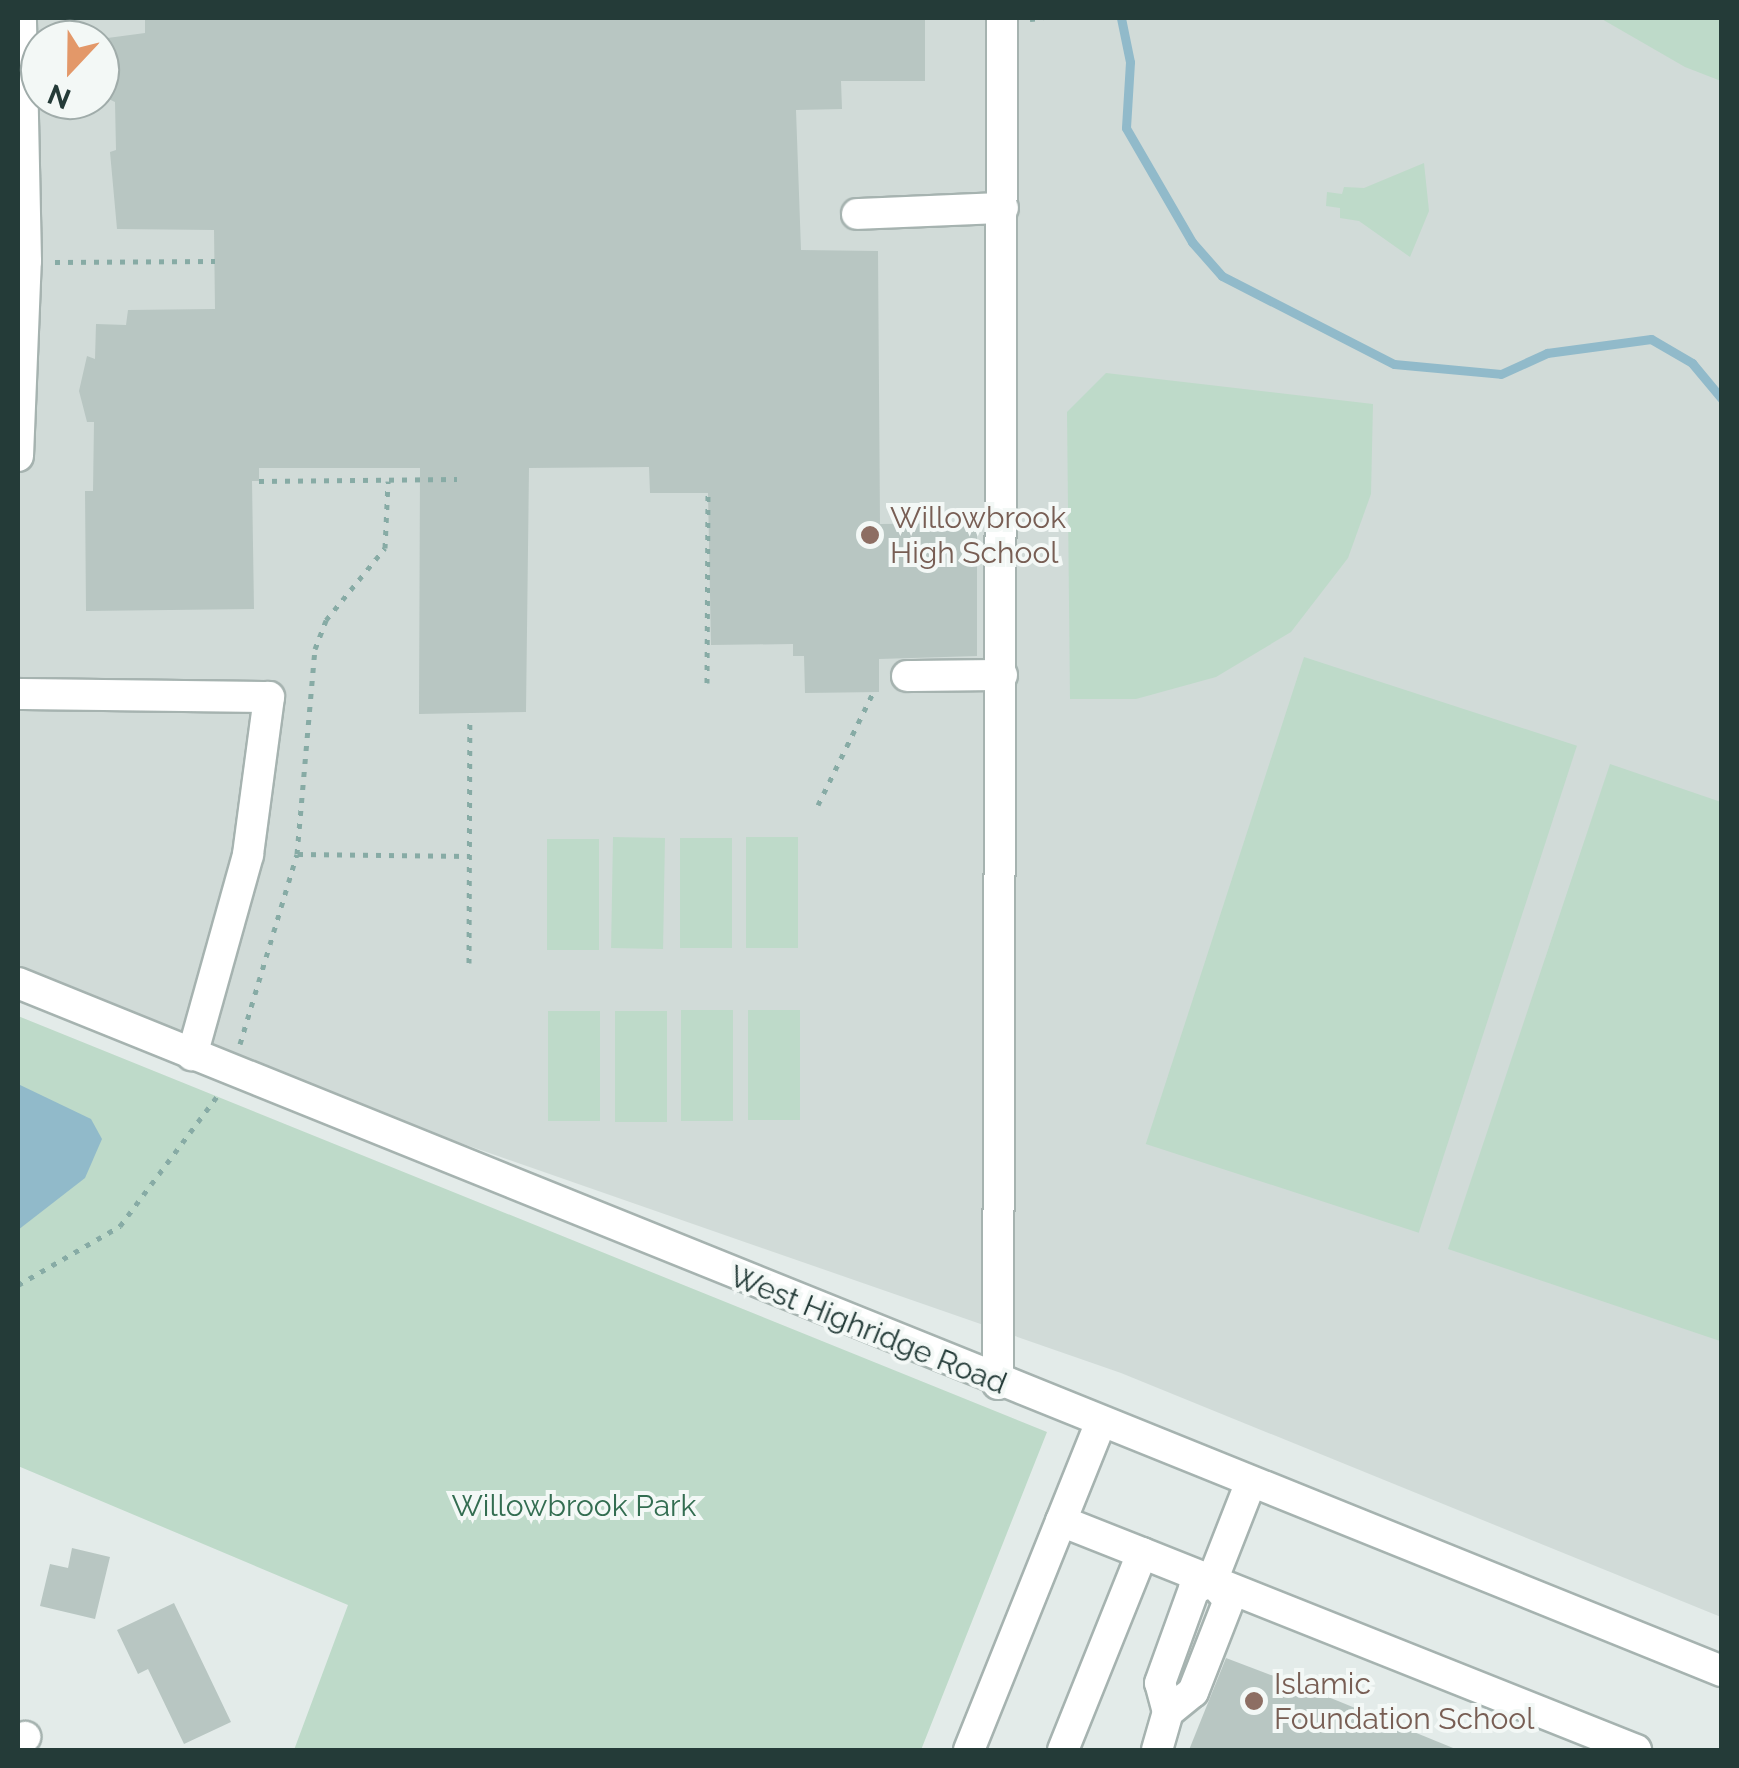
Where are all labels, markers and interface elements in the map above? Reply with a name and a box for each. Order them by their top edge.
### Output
north arrow [20,20,120,120]
text: N [43,77,75,116]
place label: Willowbrook High School [890,500,1066,570]
marker: Willowbrook High School [859,524,881,546]
street label: West Highridge Road [724,1258,1012,1402]
park label: Willowbrook Park [451,1488,697,1524]
place label: Islamic Foundation School [1274,1666,1534,1736]
marker: Islamic Foundation School [1243,1690,1265,1712]

